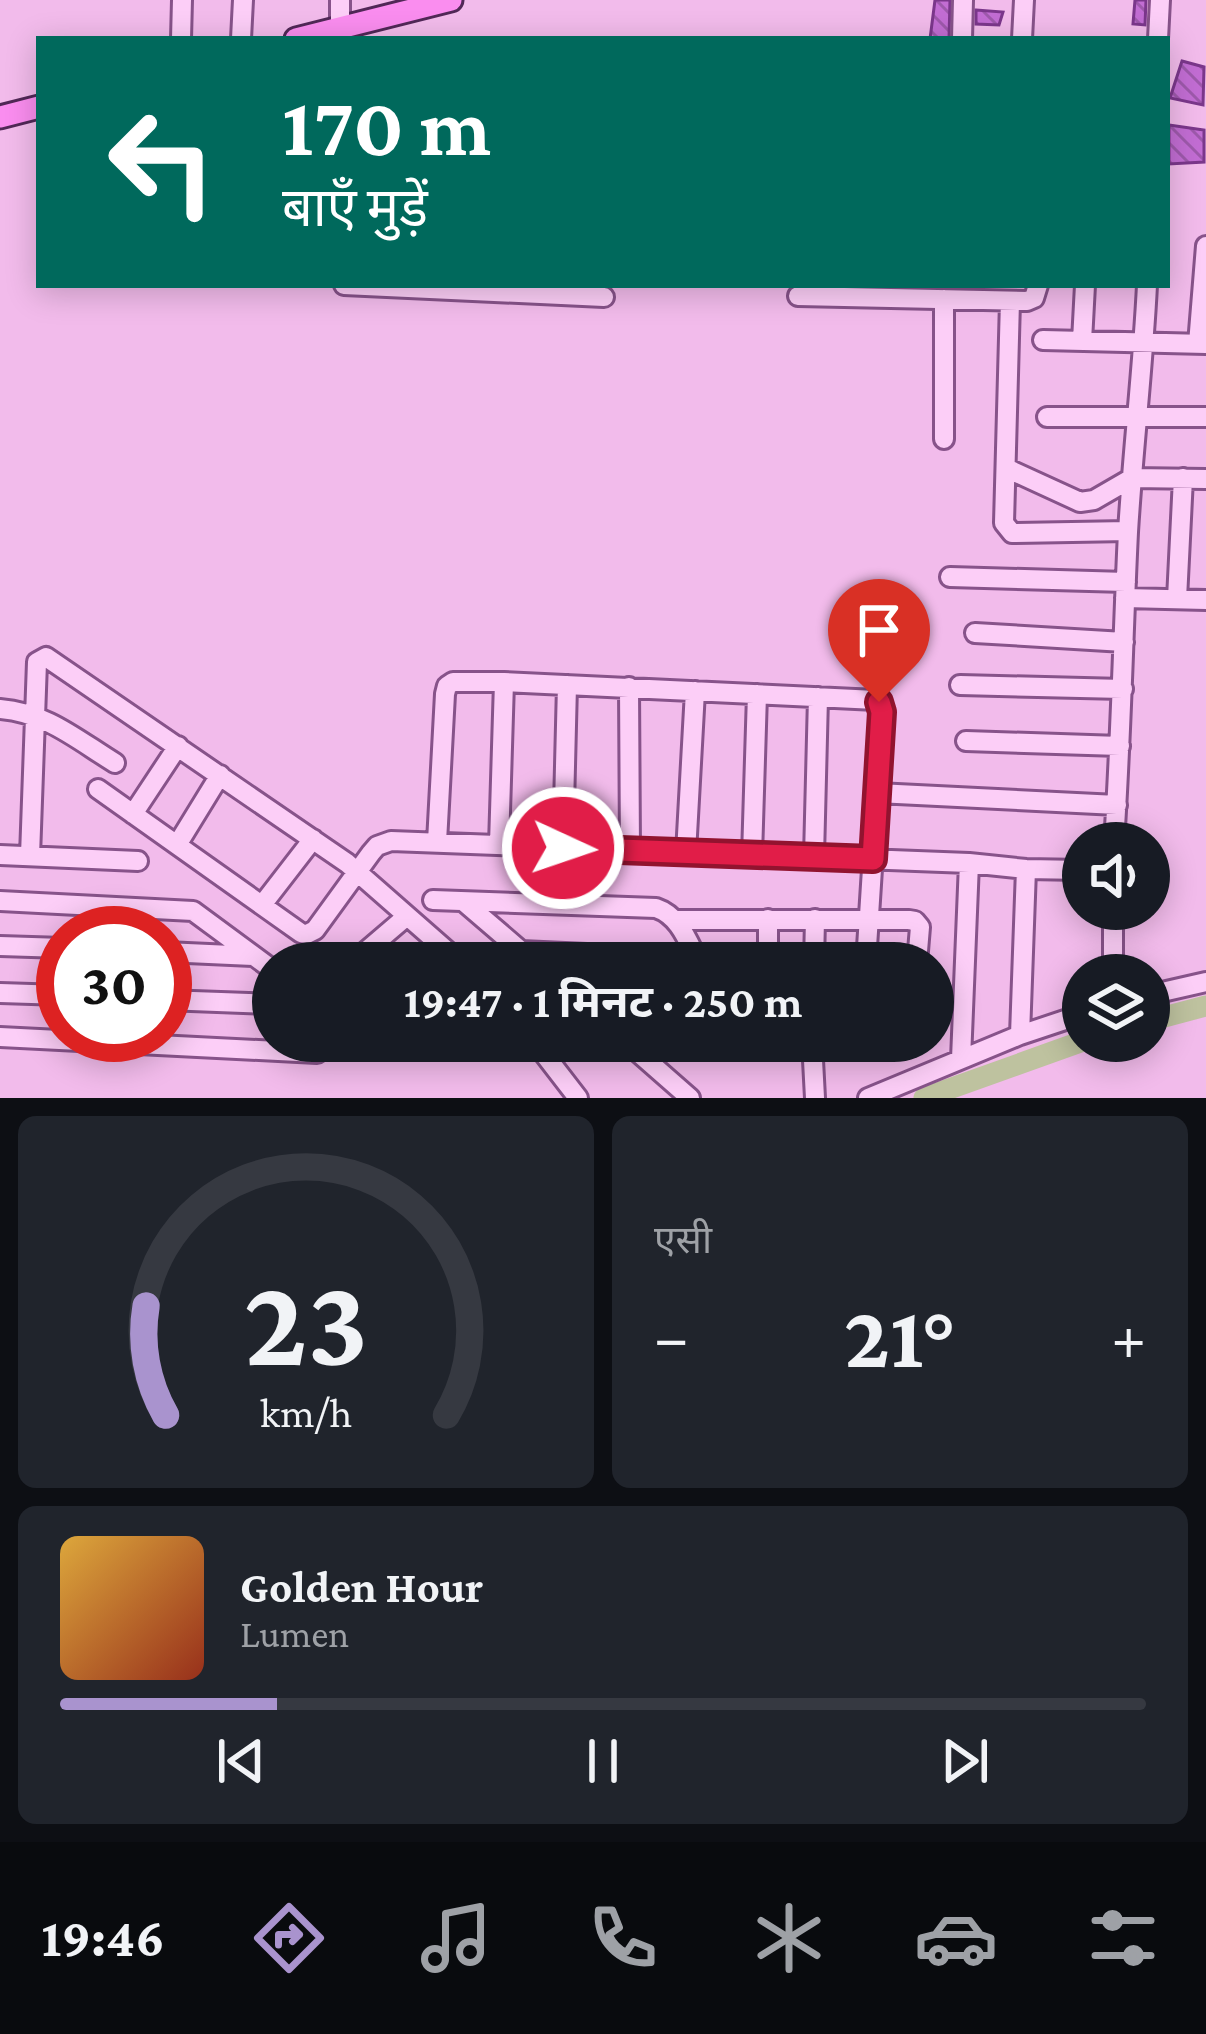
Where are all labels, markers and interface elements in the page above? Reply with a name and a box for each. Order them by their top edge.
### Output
text: 170 m [282,80,491,173]
icon: left [84,84,240,240]
text: बाएँ मुड़ें [282,178,428,238]
pin [828,579,930,702]
icon: arrive [846,597,912,663]
position arrow [500,785,626,911]
map controls [1062,822,1170,1062]
button: sound [1062,822,1170,930]
speed limit sign: 30 [36,906,192,1062]
button: layers [1062,954,1170,1062]
text: 19:47 · 1 मिनट · 250 m [404,977,802,1027]
text: एसी [654,1218,712,1261]
text: 23 [244,1252,368,1391]
text: 21° [844,1286,956,1386]
text: − [654,1300,689,1373]
text: + [1111,1300,1146,1373]
text: km/h [260,1389,352,1436]
text: Golden Hour [240,1562,483,1612]
text: Lumen [240,1612,349,1655]
icon: previous [208,1728,274,1794]
icon: pause [570,1728,636,1794]
icon: next [932,1728,998,1794]
icon: directions [247,1896,331,1980]
icon: music [414,1896,498,1980]
icon: phone [581,1896,665,1980]
icon: climate [747,1896,831,1980]
icon: car [914,1896,998,1980]
icon: filters [1081,1896,1165,1980]
text: 19:46 [41,1908,165,1968]

